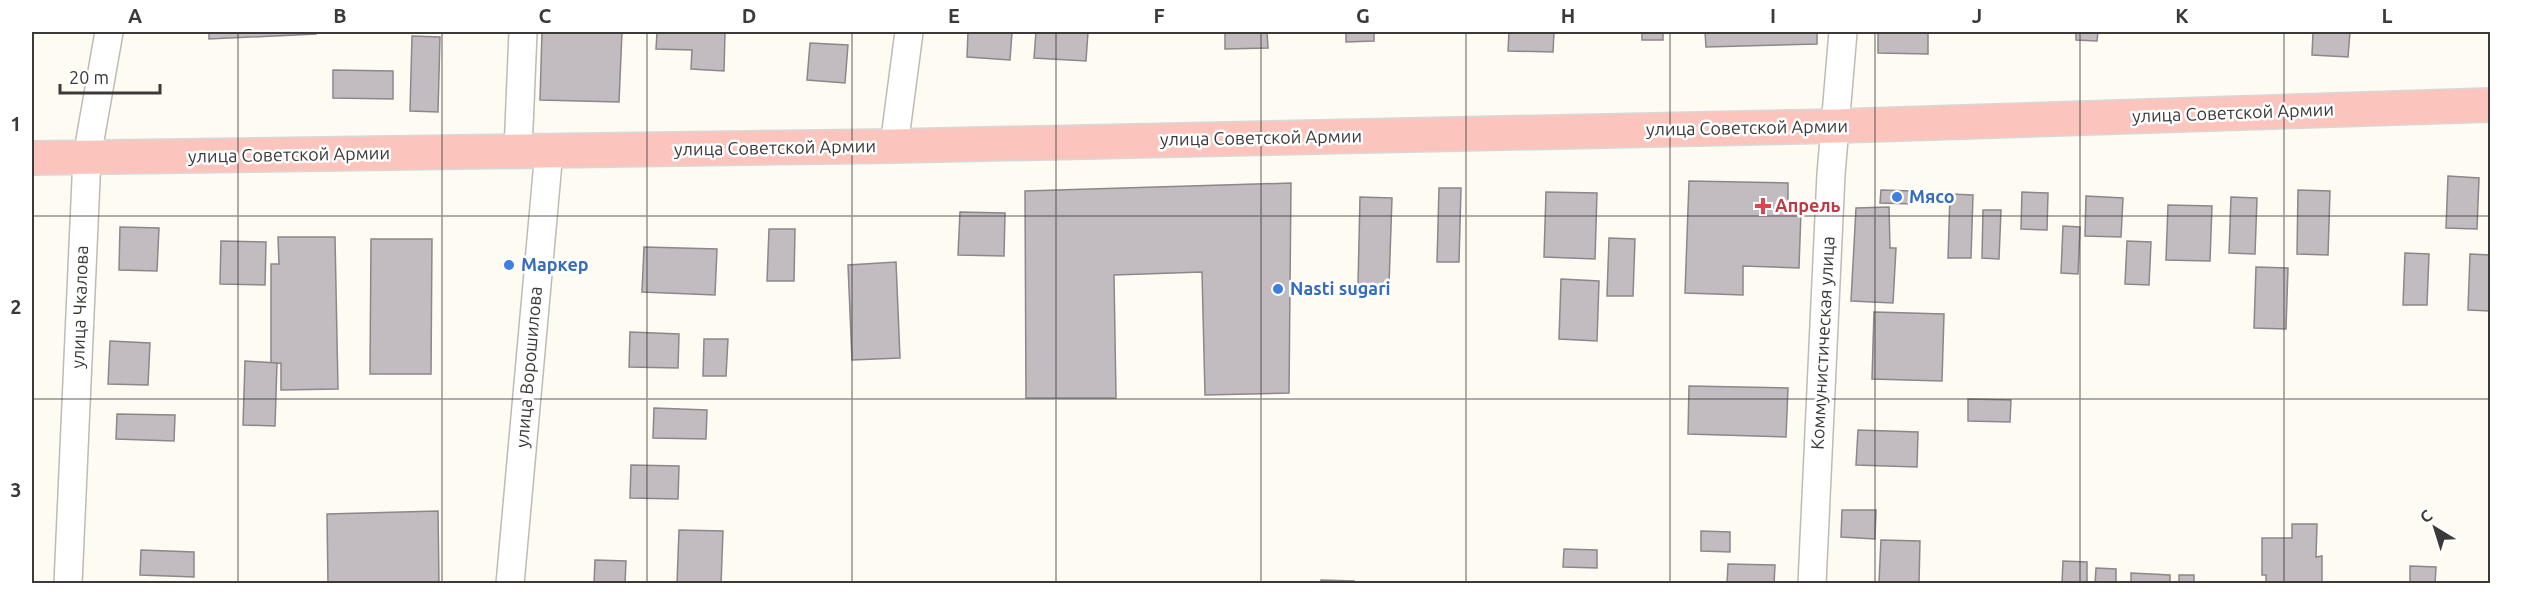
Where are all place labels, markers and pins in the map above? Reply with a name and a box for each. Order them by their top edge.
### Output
place label: Мясо [1909,186,1955,206]
marker: Мясо [1890,190,1904,204]
place label: Апрель [1775,195,1840,215]
marker: Апрель [1756,199,1770,213]
place label: Маркер [521,254,589,274]
marker: Маркер [502,258,516,272]
place label: Nasti sugari [1290,278,1391,298]
marker: Nasti sugari [1271,282,1285,296]

